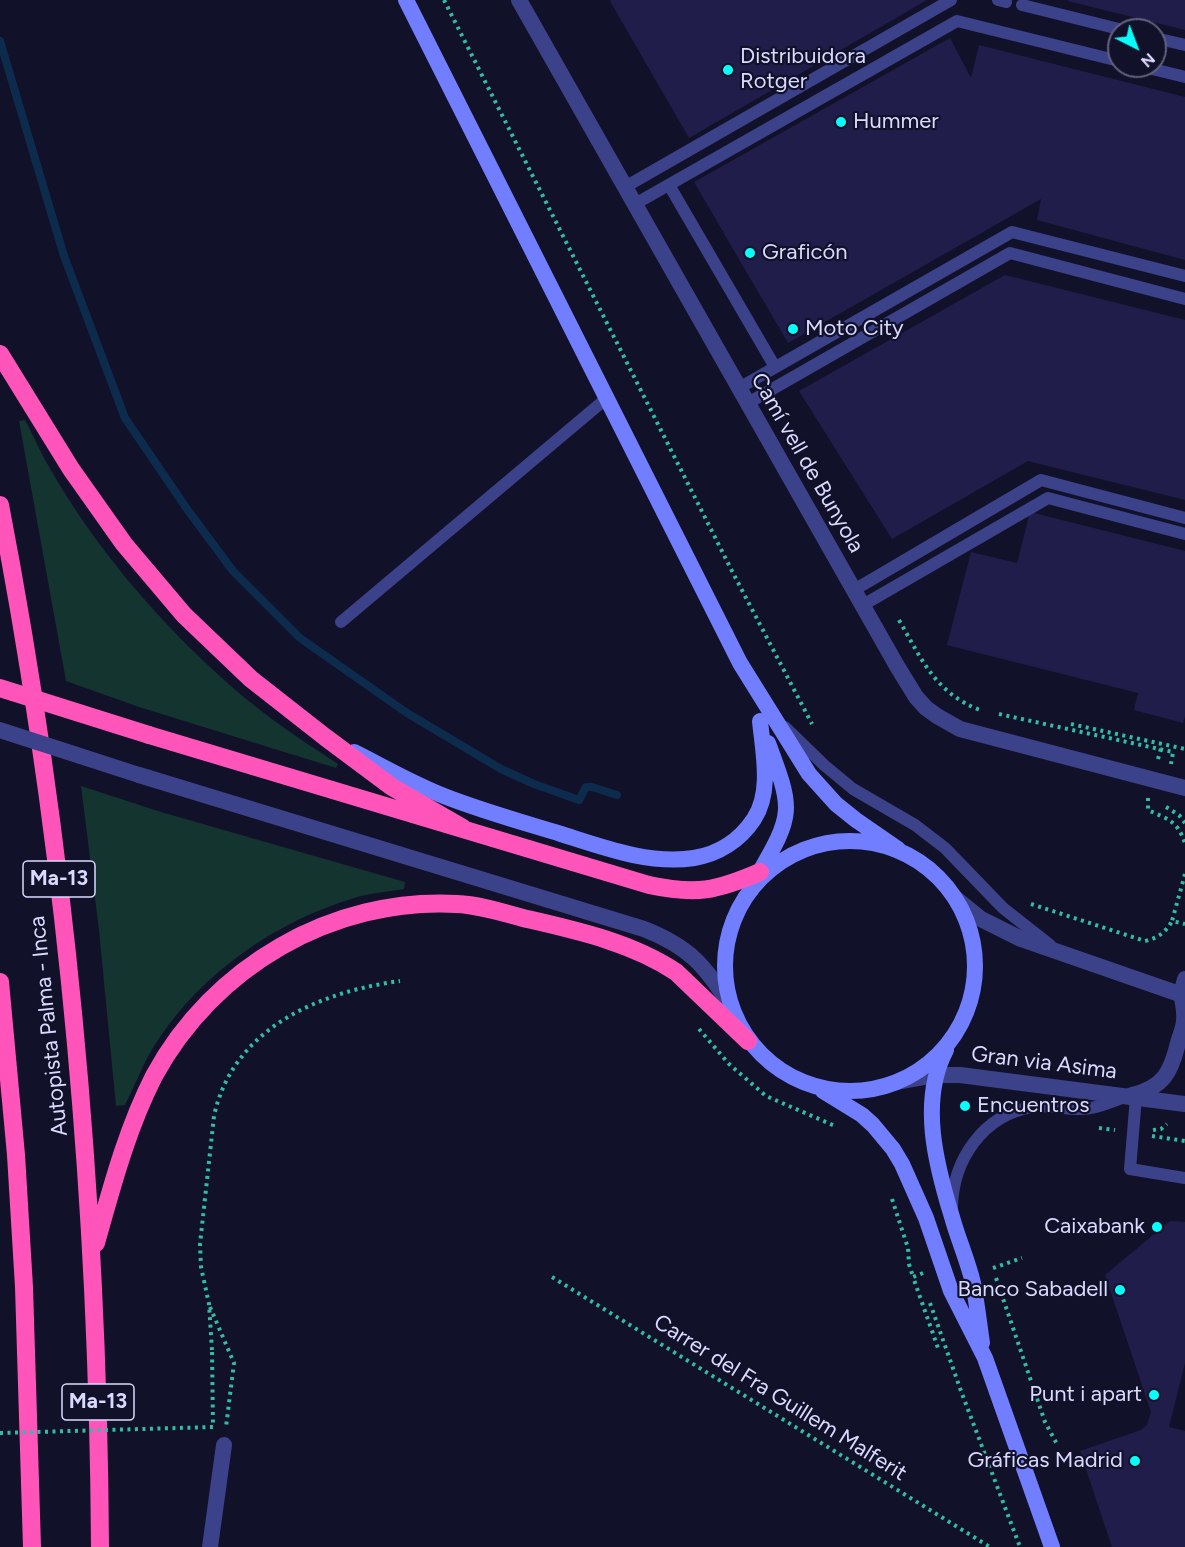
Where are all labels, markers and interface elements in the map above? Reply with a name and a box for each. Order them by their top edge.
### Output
north arrow [1107,18,1167,78]
place label: Distribuidora Rotger [740,44,866,96]
text: N [1137,49,1159,71]
marker: Distribuidora Rotger [721,63,735,77]
place label: Hummer [853,109,939,135]
marker: Hummer [834,115,848,129]
place label: Graficón [762,240,848,266]
marker: Graficón [743,246,757,260]
place label: Moto City [805,316,904,342]
marker: Moto City [786,322,800,336]
street label: Camí vell de Bunyola [745,369,869,557]
road number: Ma-13 [23,861,95,897]
street label: Autopista Palma - Inca [24,915,74,1137]
street label: Gran via Asima [970,1041,1118,1085]
place label: Encuentros [977,1093,1090,1119]
marker: Encuentros [958,1099,972,1113]
place label: Caixabank [1044,1214,1145,1240]
marker: Caixabank [1150,1220,1164,1234]
place label: Banco Sabadell [958,1277,1108,1303]
marker: Banco Sabadell [1113,1283,1127,1297]
street label: Carrer del Fra Guillem Malferit [649,1309,911,1487]
place label: Punt i apart [1029,1382,1142,1408]
road number: Ma-13 [62,1384,134,1420]
marker: Punt i apart [1147,1388,1161,1402]
place label: Gráficas Madrid [967,1448,1123,1474]
marker: Gráficas Madrid [1128,1454,1142,1468]

